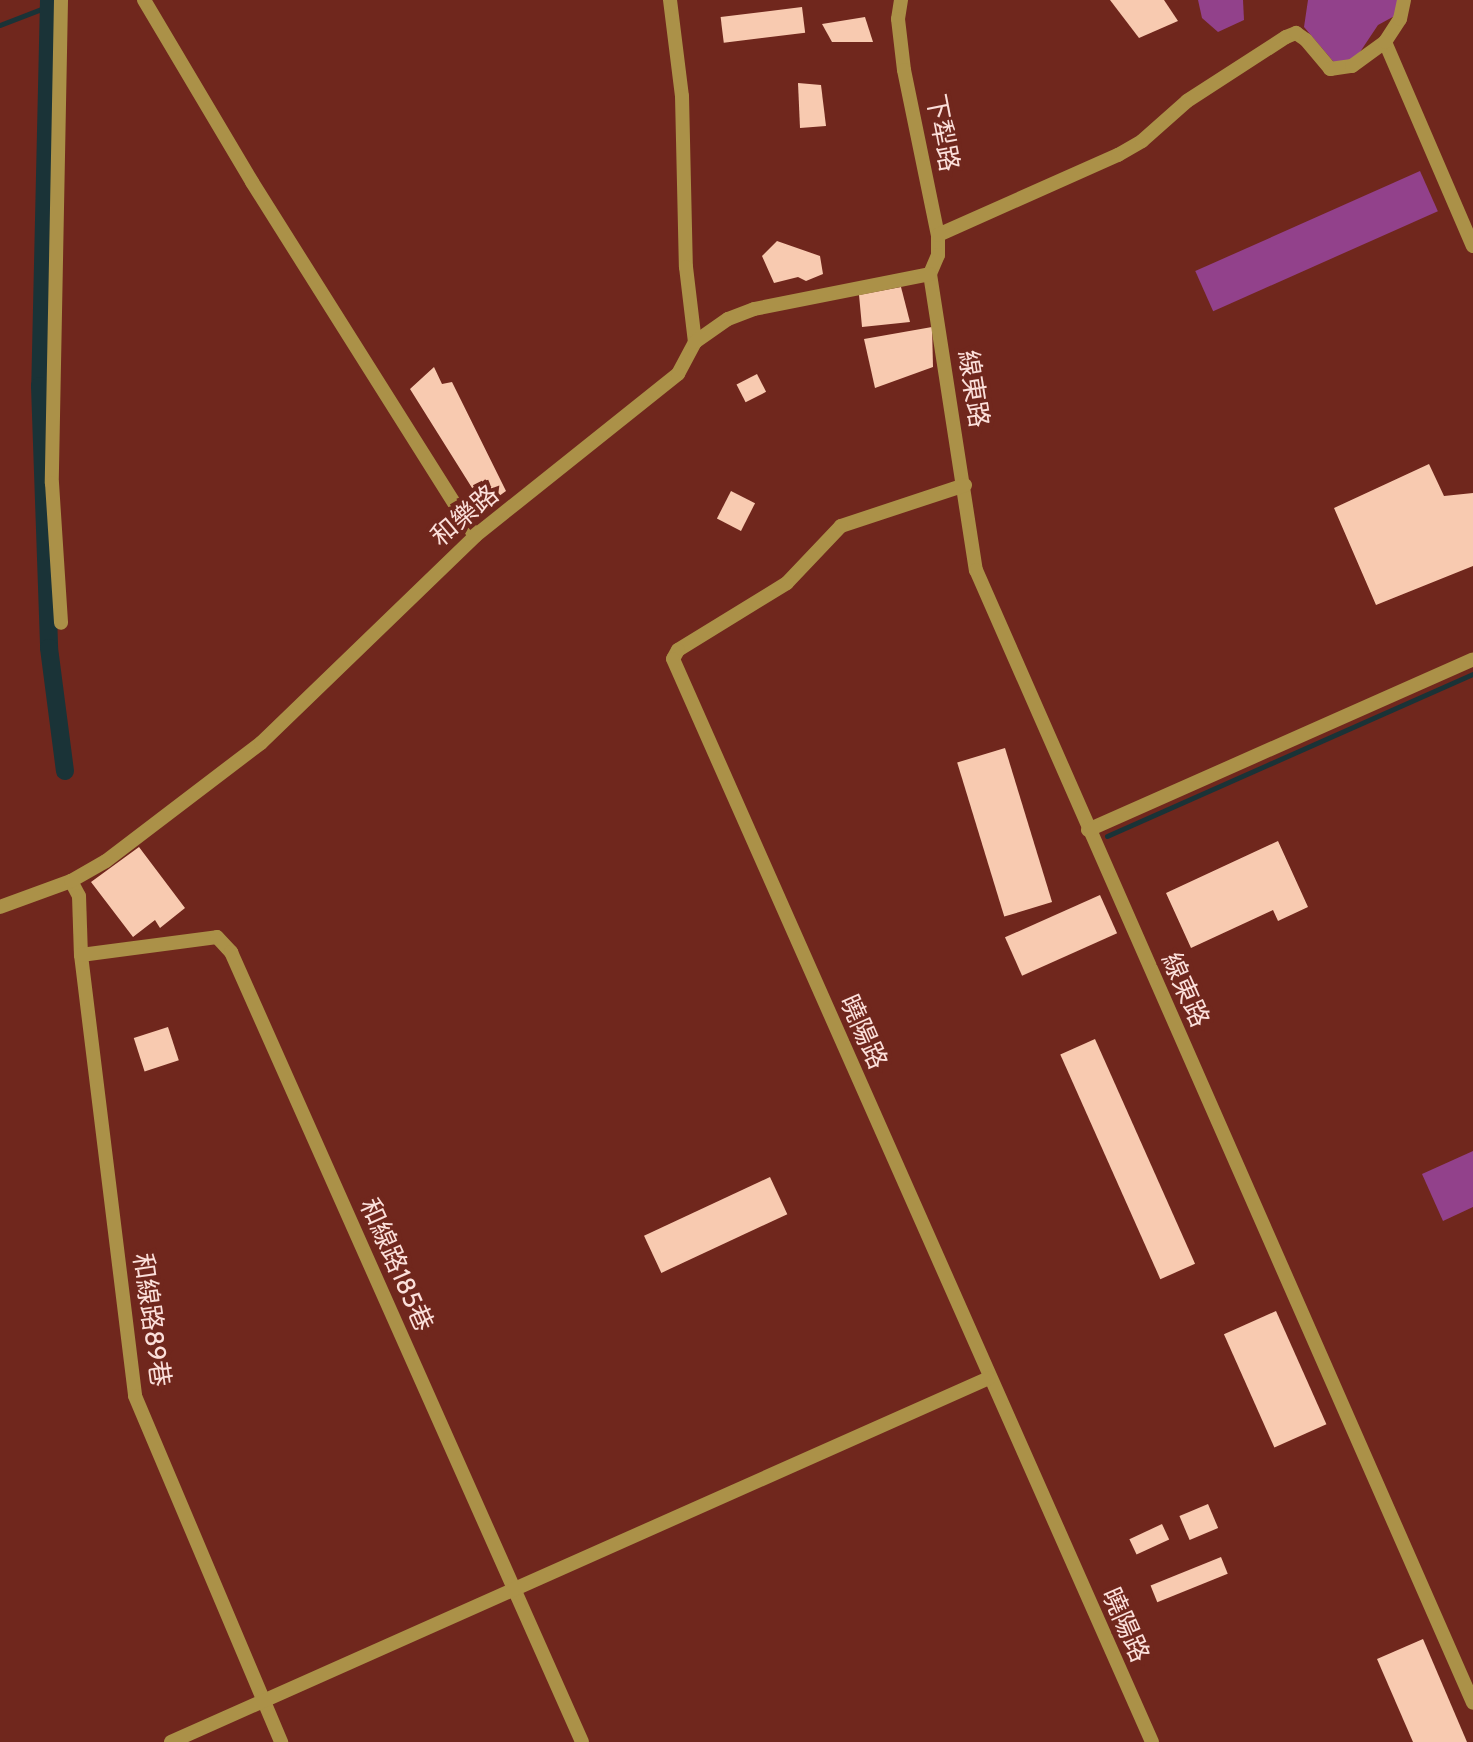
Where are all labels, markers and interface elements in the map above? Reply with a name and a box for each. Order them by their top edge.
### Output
street label: 下犁路 [919,92,965,174]
street label: 線東路 [951,348,995,430]
street label: 和樂路 [425,479,505,553]
street label: 線東路 [1155,948,1215,1032]
street label: 曉陽路 [833,990,893,1074]
street label: 和線路185巷 [353,1194,439,1336]
street label: 和線路89巷 [126,1251,176,1389]
street label: 曉陽路 [1095,1583,1155,1667]

